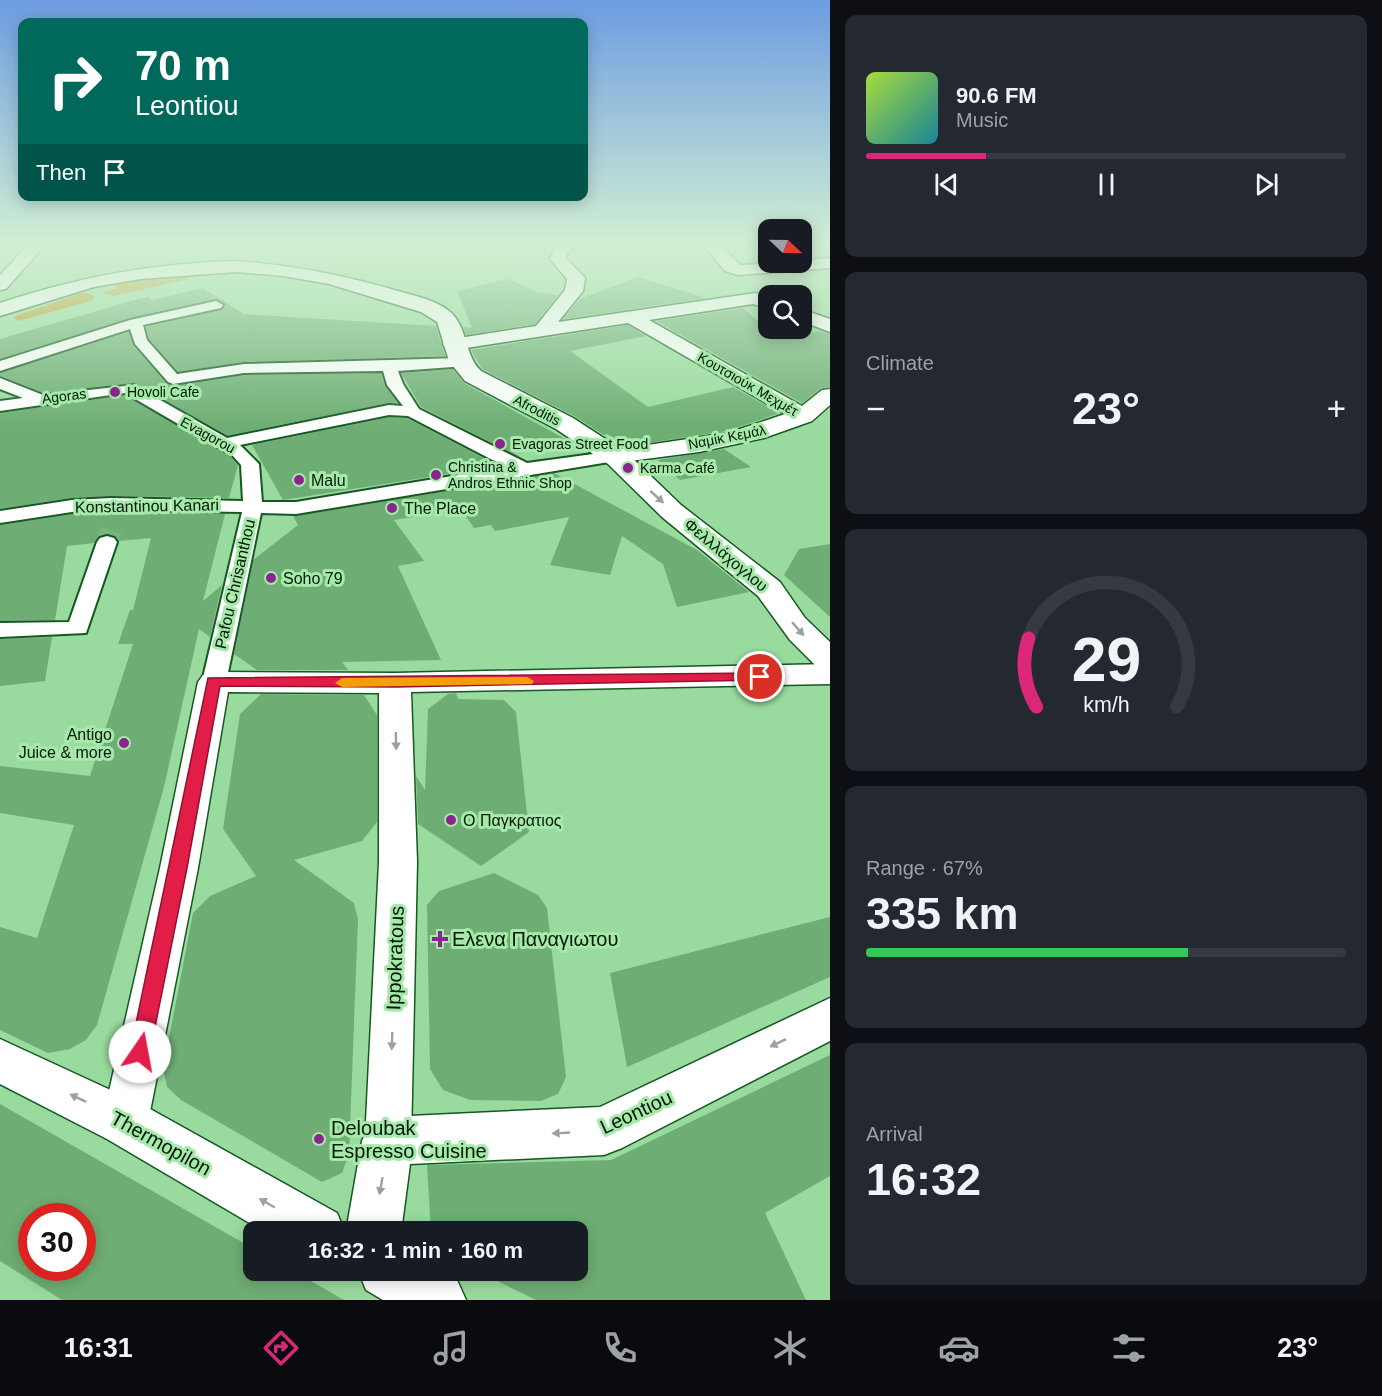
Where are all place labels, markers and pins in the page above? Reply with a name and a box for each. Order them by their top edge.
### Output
place label: Hovoli Cafe [127,384,200,400]
marker: Hovoli Cafe [108,385,122,399]
place label: Evagoras Street Food [512,436,648,452]
marker: Evagoras Street Food [493,437,507,451]
place label: Christina & Andros Ethnic Shop [448,459,572,491]
place label: Karma Café [640,460,715,476]
marker: Karma Café [621,461,635,475]
marker: Christina & Andros Ethnic Shop [429,468,443,482]
place label: Malu [311,472,346,489]
marker: Malu [292,473,306,487]
place label: The Place [404,500,476,517]
marker: The Place [385,501,399,515]
place label: Soho 79 [283,570,343,587]
marker: Soho 79 [264,571,278,585]
pin [734,651,785,702]
place label: Antigo Juice & more [19,726,112,761]
marker: Antigo Juice & more [117,736,131,750]
place label: Ο Παγκρατιος [463,812,562,829]
marker: Ο Παγκρατιος [444,813,458,827]
place label: Ελενα Παναγιωτου [452,928,618,950]
marker: Ελενα Παναγιωτου [433,932,447,946]
place label: Deloubak Espresso Cuisine [331,1117,487,1162]
marker: Deloubak Espresso Cuisine [312,1132,326,1146]

